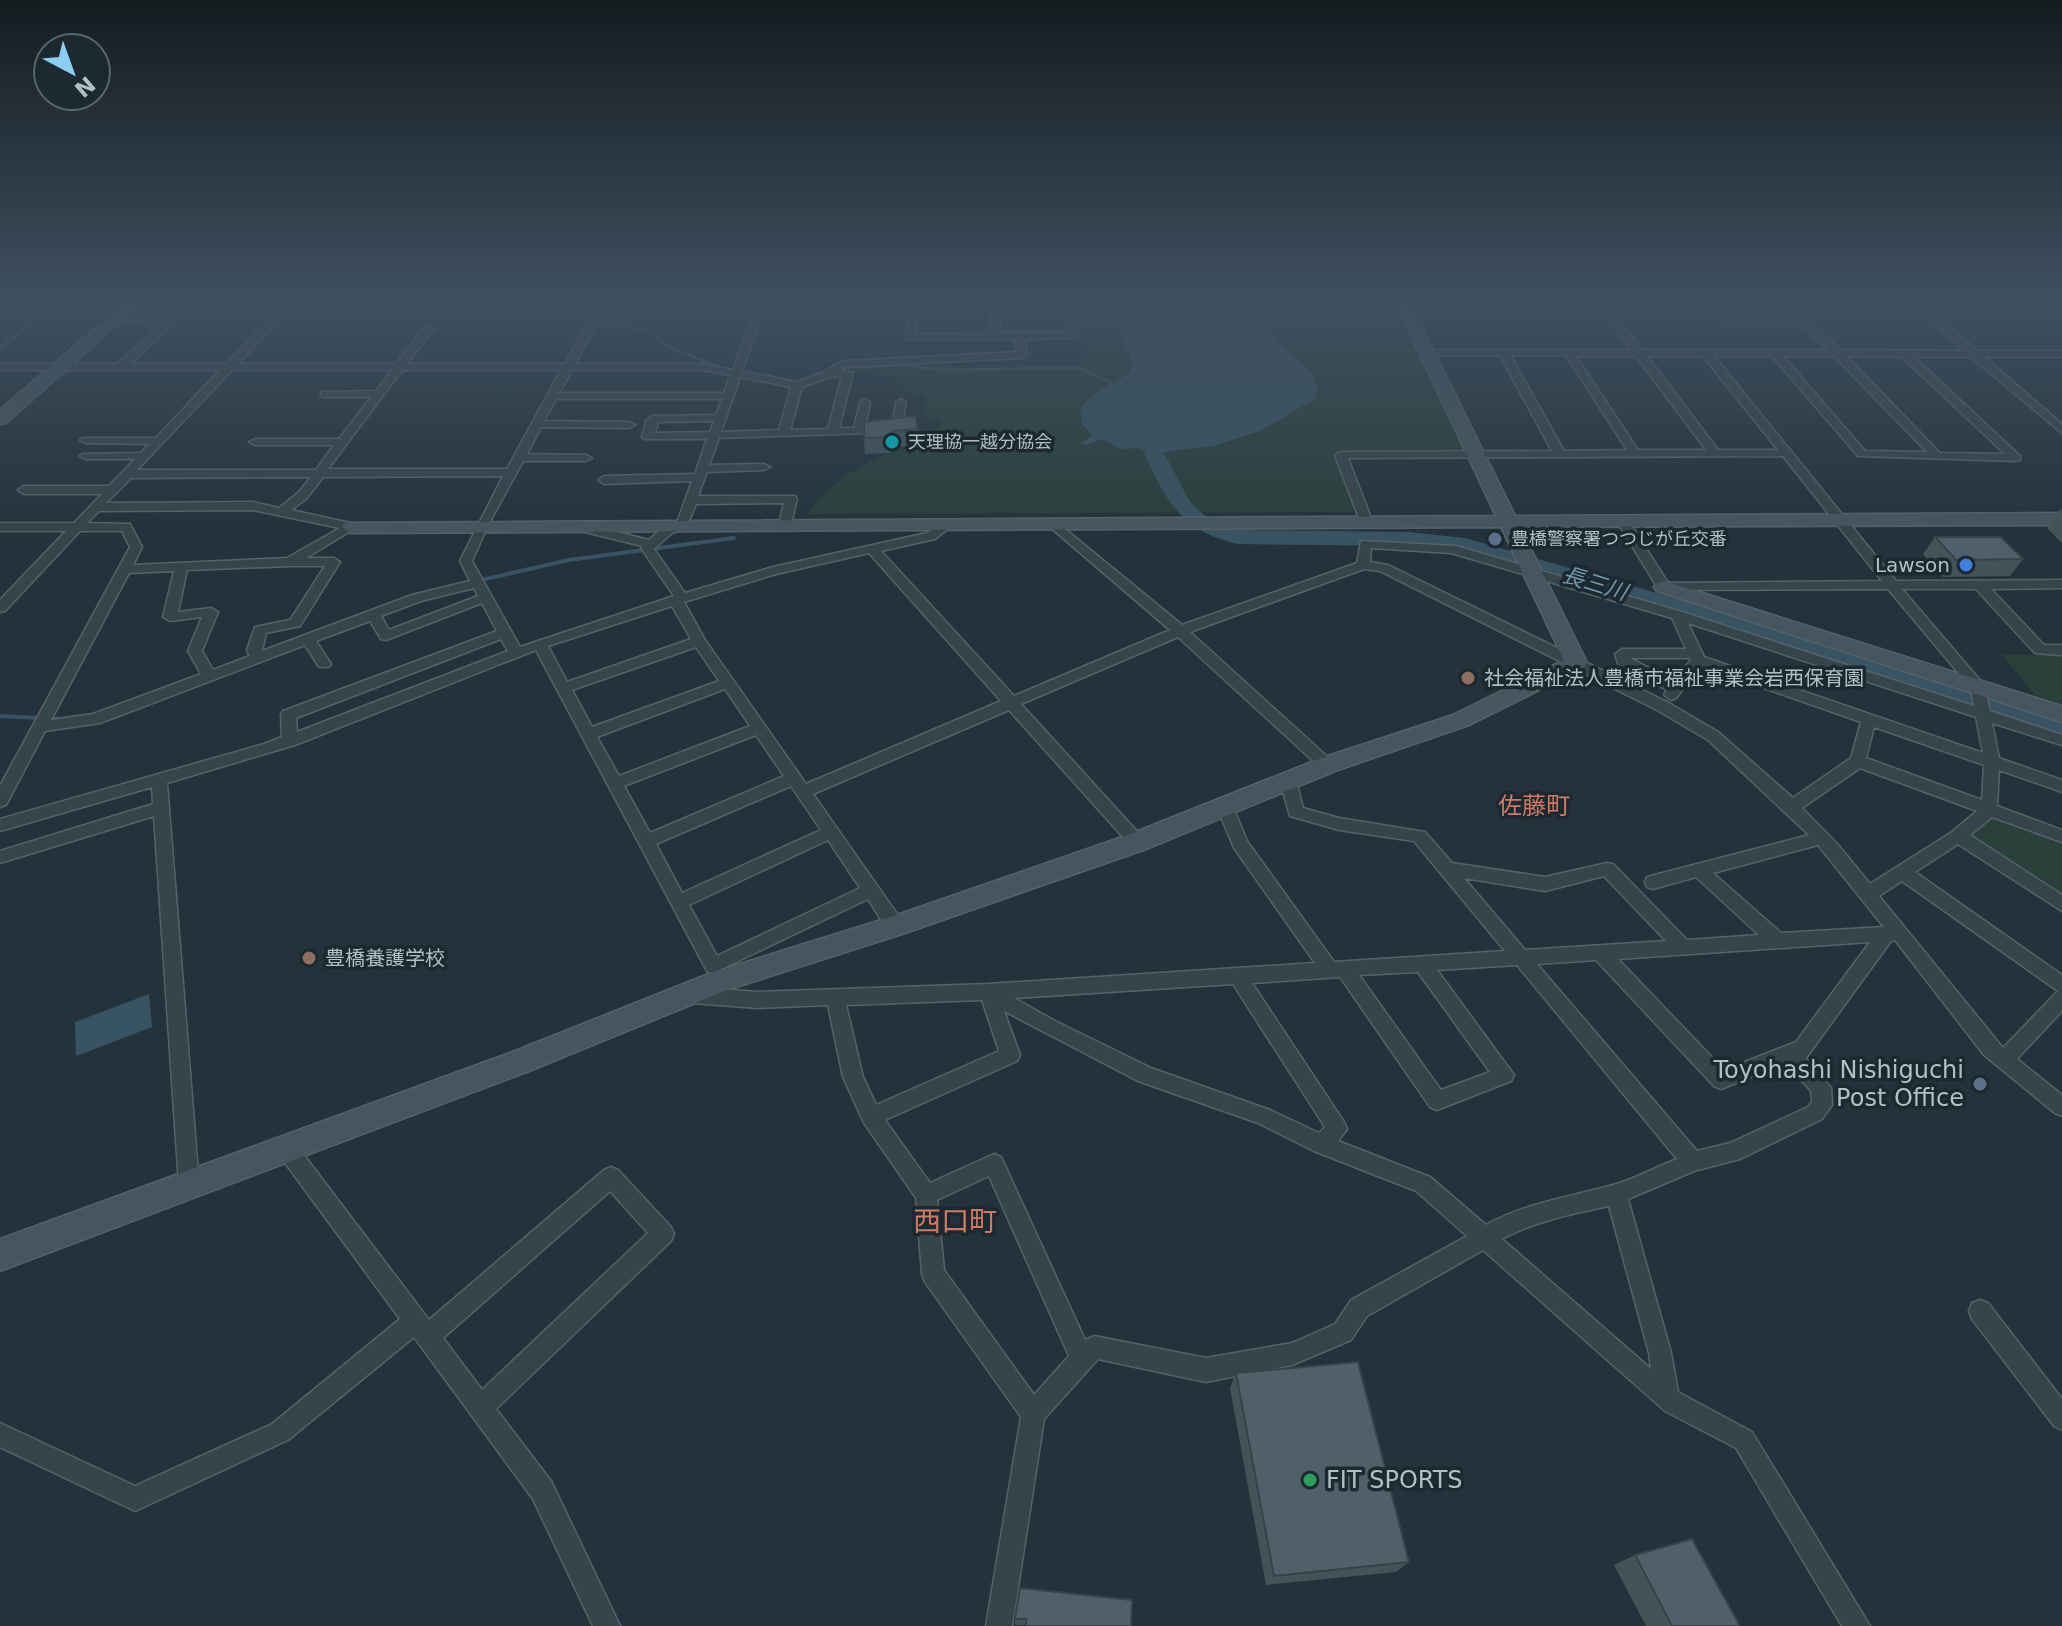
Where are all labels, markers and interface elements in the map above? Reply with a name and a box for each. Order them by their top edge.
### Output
north arrow [32,32,112,112]
text: N [70,71,100,102]
place label: 天理協一越分協会 [908,431,1052,452]
marker: 天理協一越分協会 [883,433,901,451]
place label: 豊橋警察署つつじが丘交番 [1511,528,1727,549]
marker: 豊橋警察署つつじが丘交番 [1486,530,1504,548]
place label: Lawson [1875,553,1950,577]
marker: Lawson [1957,556,1975,574]
water label: 長三川 [1560,562,1632,606]
place label: 社会福祉法人豊橋市福祉事業会岩西保育園 [1484,666,1864,690]
marker: 社会福祉法人豊橋市福祉事業会岩西保育園 [1459,669,1477,687]
district label: 佐藤町 [1498,792,1570,820]
place label: 豊橋養護学校 [325,946,445,970]
marker: 豊橋養護学校 [300,949,318,967]
place label: Toyohashi Nishiguchi Post Office [1712,1056,1964,1112]
marker: Toyohashi Nishiguchi Post Office [1971,1075,1989,1093]
district label: 西口町 [913,1205,997,1238]
place label: FIT SPORTS [1326,1466,1463,1494]
marker: FIT SPORTS [1301,1471,1319,1489]

